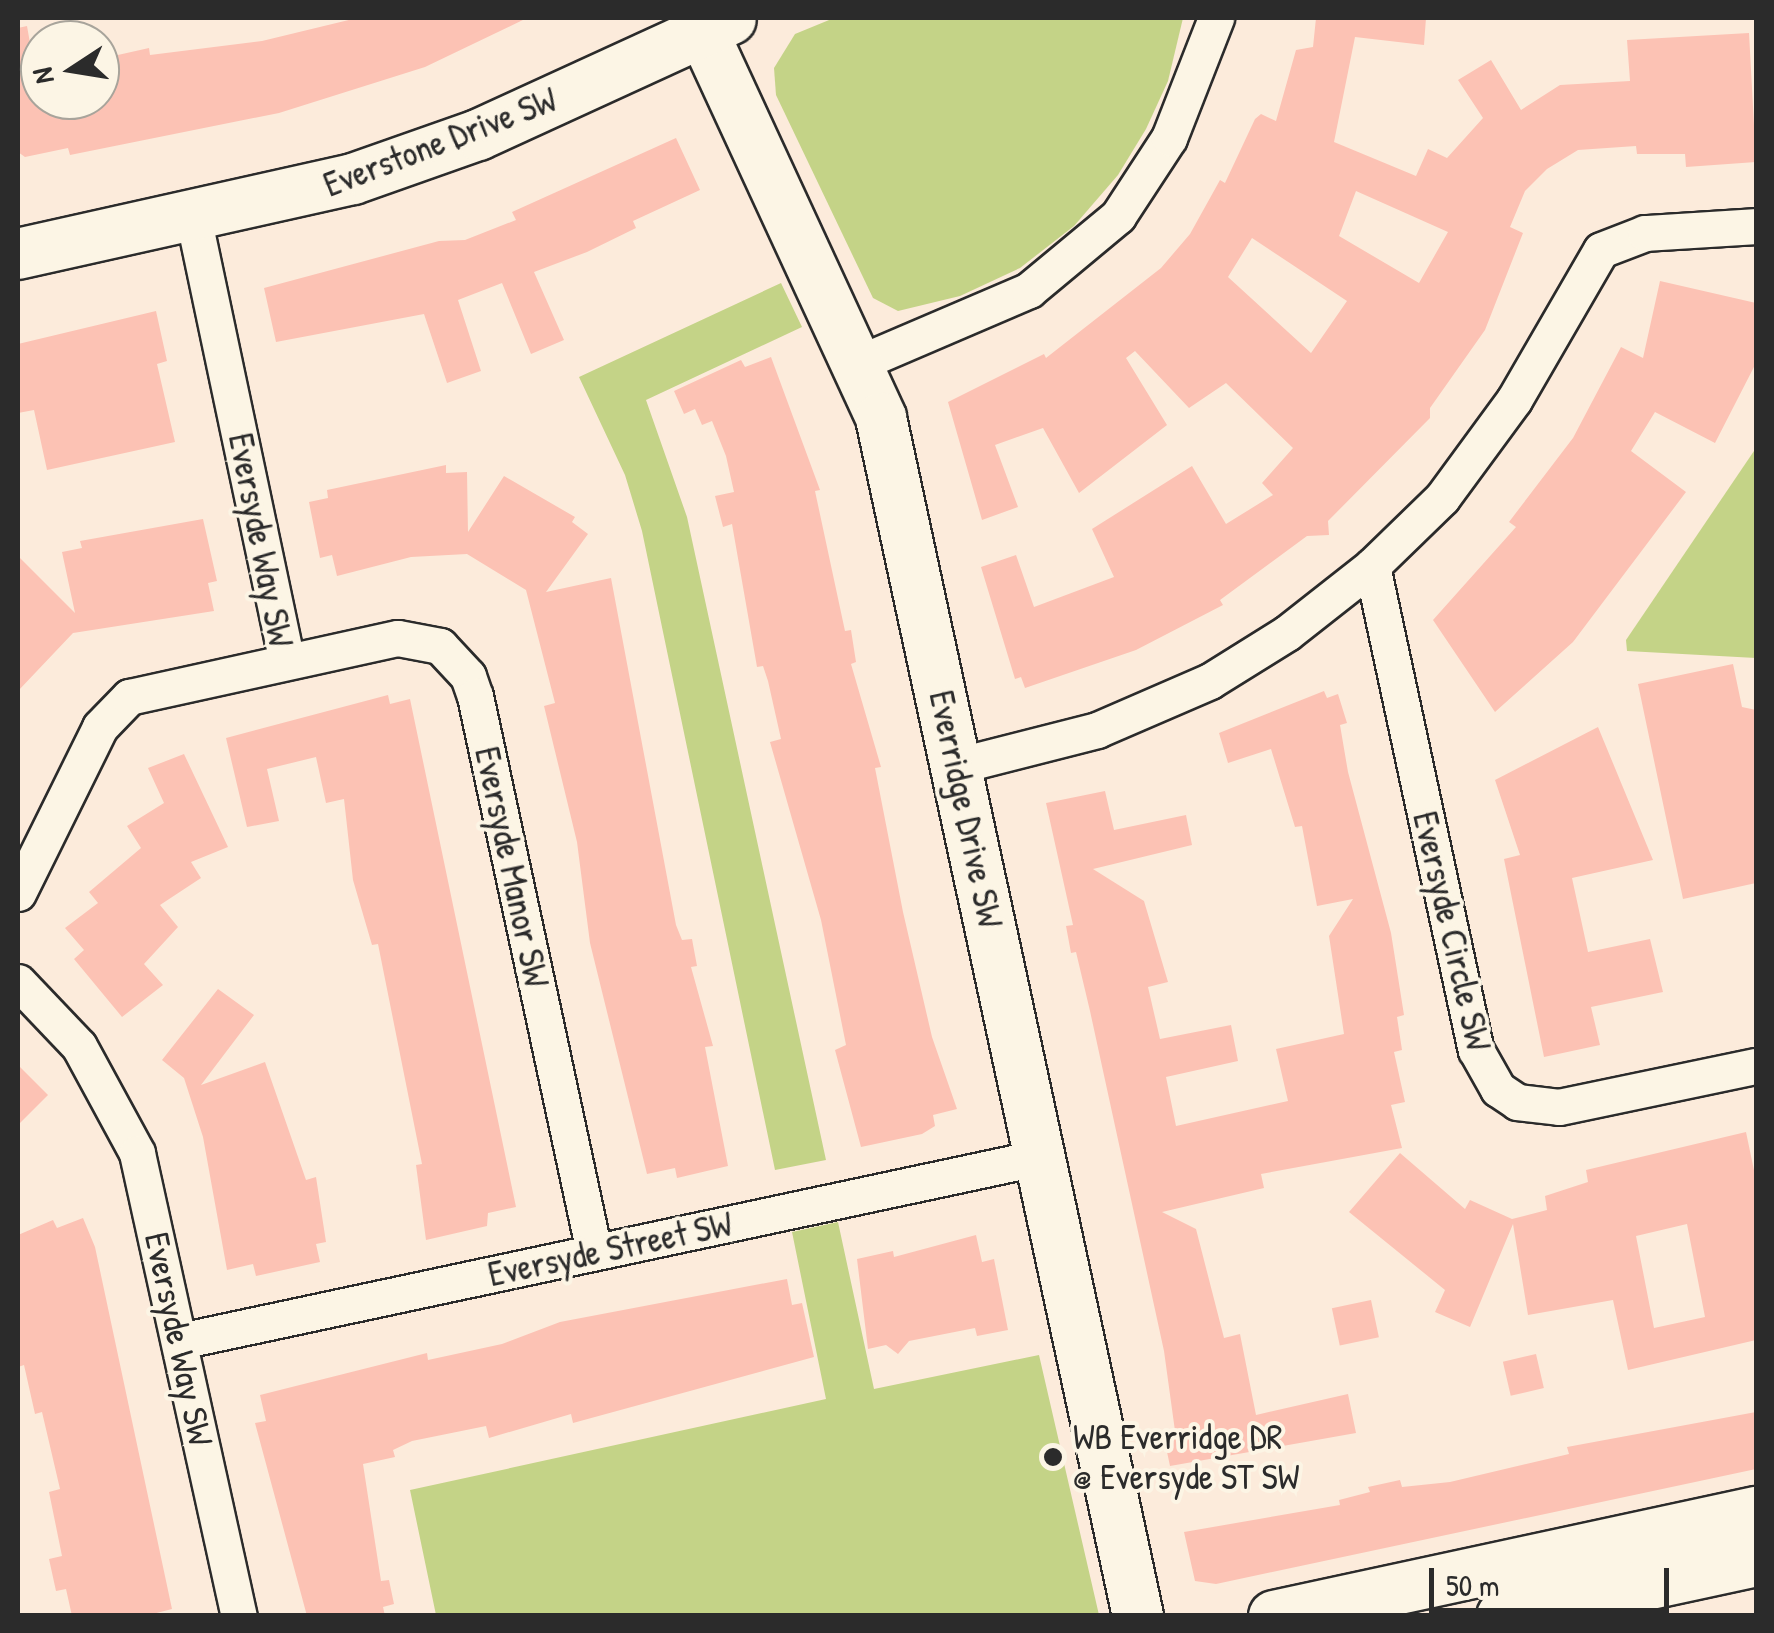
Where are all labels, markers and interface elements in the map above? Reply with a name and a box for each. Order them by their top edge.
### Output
north arrow [20,20,120,120]
text: N [22,65,63,87]
street label: Everstone Drive SW [318,78,562,206]
street label: Eversyde Way SW [220,430,302,650]
street label: Everridge Drive SW [920,687,1012,931]
street label: Eversyde Manor SW [466,743,558,991]
street label: Eversyde Circle SW [1404,808,1500,1054]
street label: Eversyde Street SW [484,1203,736,1295]
street label: Eversyde Way SW [136,1229,222,1449]
place label: WB Everridge DR @ Eversyde ST SW [1073,1416,1299,1498]
marker: WB Everridge DR @ Eversyde ST SW [1042,1446,1064,1468]
scale bar [1434,1548,1674,1610]
text: 50 m [1446,1565,1499,1605]

